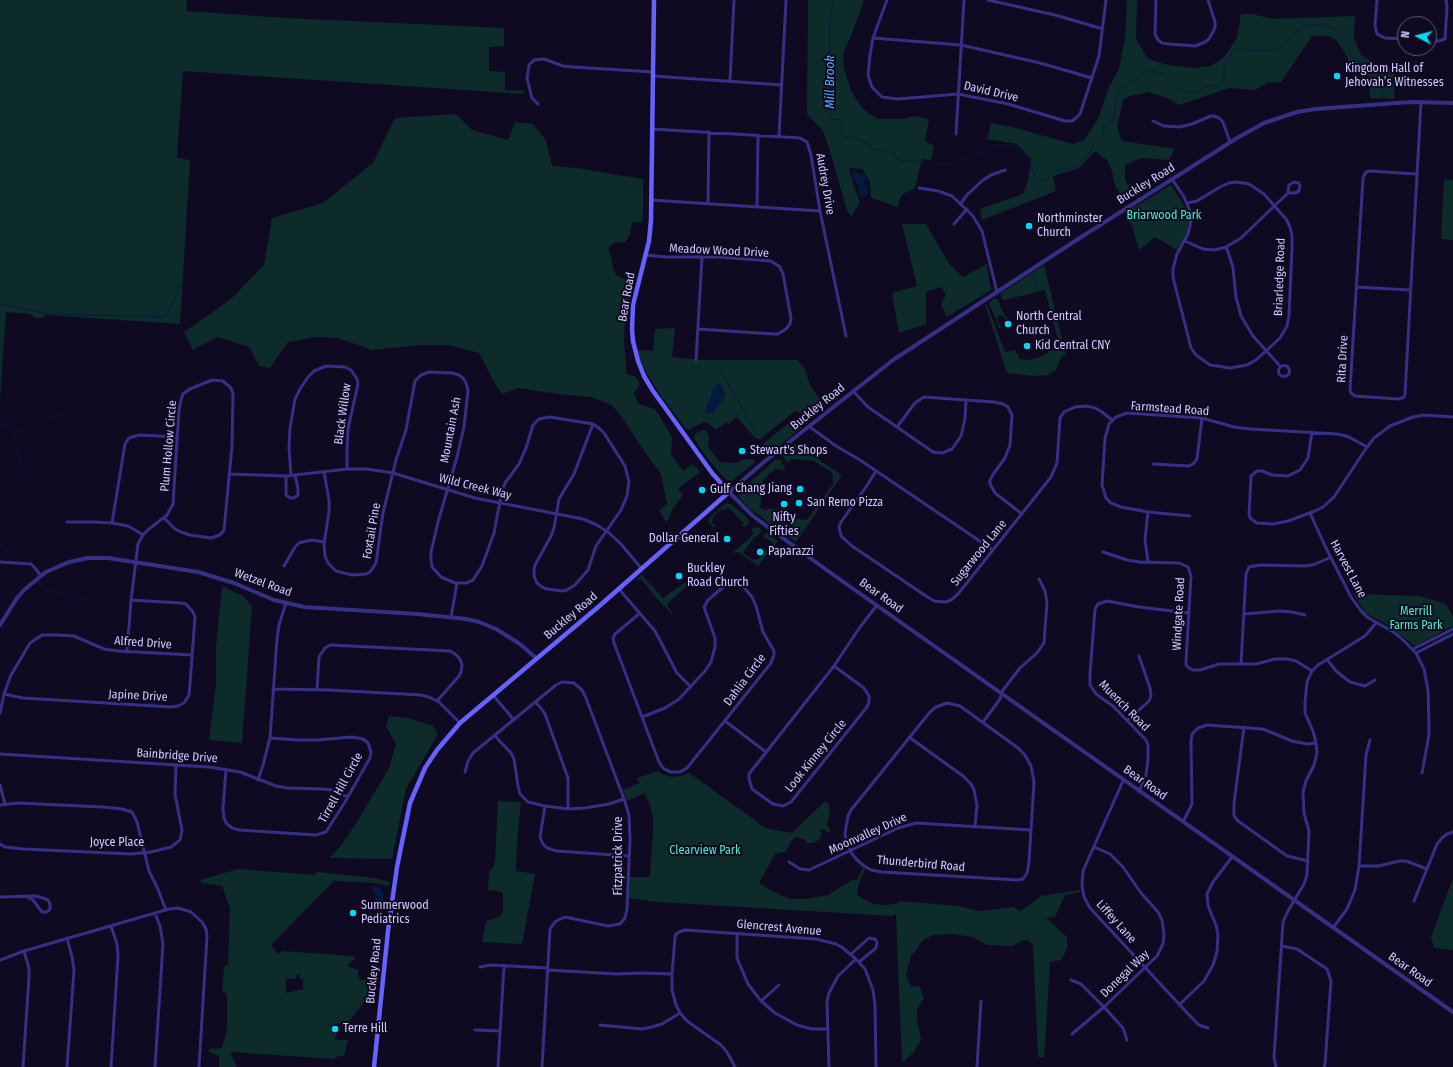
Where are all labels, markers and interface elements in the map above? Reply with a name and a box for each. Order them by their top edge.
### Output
north arrow [1397,16,1437,56]
text: N [1399,31,1412,39]
water label: Mill Brook [822,55,838,109]
place label: Kingdom Hall of Jehovah’s Witnesses [1345,62,1444,90]
marker: Kingdom Hall of Jehovah’s Witnesses [1332,71,1342,81]
street label: David Drive [962,79,1020,105]
street label: Audrey Drive [812,152,838,216]
street label: Buckley Road [1114,161,1178,207]
park label: Briarwood Park [1127,209,1201,223]
place label: Northminster Church [1037,212,1103,240]
marker: Northminster Church [1024,221,1034,231]
street label: Briarledge Road [1271,238,1289,316]
street label: Meadow Wood Drive [669,241,769,261]
street label: Bear Road [616,271,638,323]
place label: North Central Church [1016,310,1082,338]
marker: North Central Church [1003,319,1013,329]
street label: Rita Drive [1335,335,1351,383]
place label: Kid Central CNY [1035,339,1111,353]
marker: Kid Central CNY [1022,341,1032,351]
street label: Buckley Road [788,381,848,433]
street label: Black Willow [332,383,354,445]
street label: Mountain Ash [438,396,464,464]
street label: Farmstead Road [1130,399,1210,419]
street label: Plum Hollow Circle [158,400,180,492]
place label: Stewart's Shops [750,444,827,458]
marker: Stewart's Shops [737,446,747,456]
street label: Wild Creek Way [437,471,513,503]
place label: Chang Jiang [735,482,792,496]
place label: Gulf [710,483,730,497]
marker: Chang Jiang [795,484,805,494]
marker: Gulf [697,485,707,495]
place label: San Remo Pizza [807,496,883,510]
marker: San Remo Pizza [794,498,804,508]
marker: Nifty Fifties [779,499,789,509]
street label: Foxtail Pine [360,502,384,560]
place label: Nifty Fifties [769,511,799,539]
street label: Sugarwood Lane [948,517,1010,589]
place label: Dollar General [649,532,719,546]
marker: Dollar General [722,534,732,544]
street label: Harvest Lane [1327,537,1369,601]
place label: Paparazzi [768,545,814,559]
marker: Paparazzi [755,547,765,557]
place label: Buckley Road Church [687,562,749,590]
street label: Wetzel Road [232,566,294,600]
marker: Buckley Road Church [674,571,684,581]
street label: Bear Road [856,576,906,616]
street label: Windgate Road [1170,577,1188,651]
street label: Buckley Road [541,589,601,643]
park label: Merrill Farms Park [1389,605,1443,633]
street label: Alfred Drive [114,634,172,652]
street label: Dahlia Circle [721,651,769,709]
street label: Muench Road [1095,677,1153,735]
street label: Japine Drive [108,687,168,705]
street label: Look Kinney Circle [782,717,850,795]
street label: Bainbridge Drive [136,746,218,766]
street label: Tirrell Hill Circle [316,750,366,826]
street label: Bear Road [1120,763,1170,803]
street label: Moonvalley Drive [827,810,909,858]
street label: Fitzpatrick Drive [612,817,626,895]
street label: Joyce Place [90,836,144,850]
park label: Clearview Park [669,844,741,858]
street label: Thunderbird Road [876,853,966,875]
street label: Liffey Lane [1093,897,1139,947]
place label: Summerwood Pediatrics [361,899,429,927]
marker: Summerwood Pediatrics [348,908,358,918]
street label: Glencrest Avenue [736,917,822,939]
street label: Buckley Road [363,938,385,1004]
street label: Donegal Way [1098,947,1152,1001]
street label: Bear Road [1385,950,1435,990]
place label: Terre Hill [343,1022,387,1036]
marker: Terre Hill [330,1024,340,1034]

